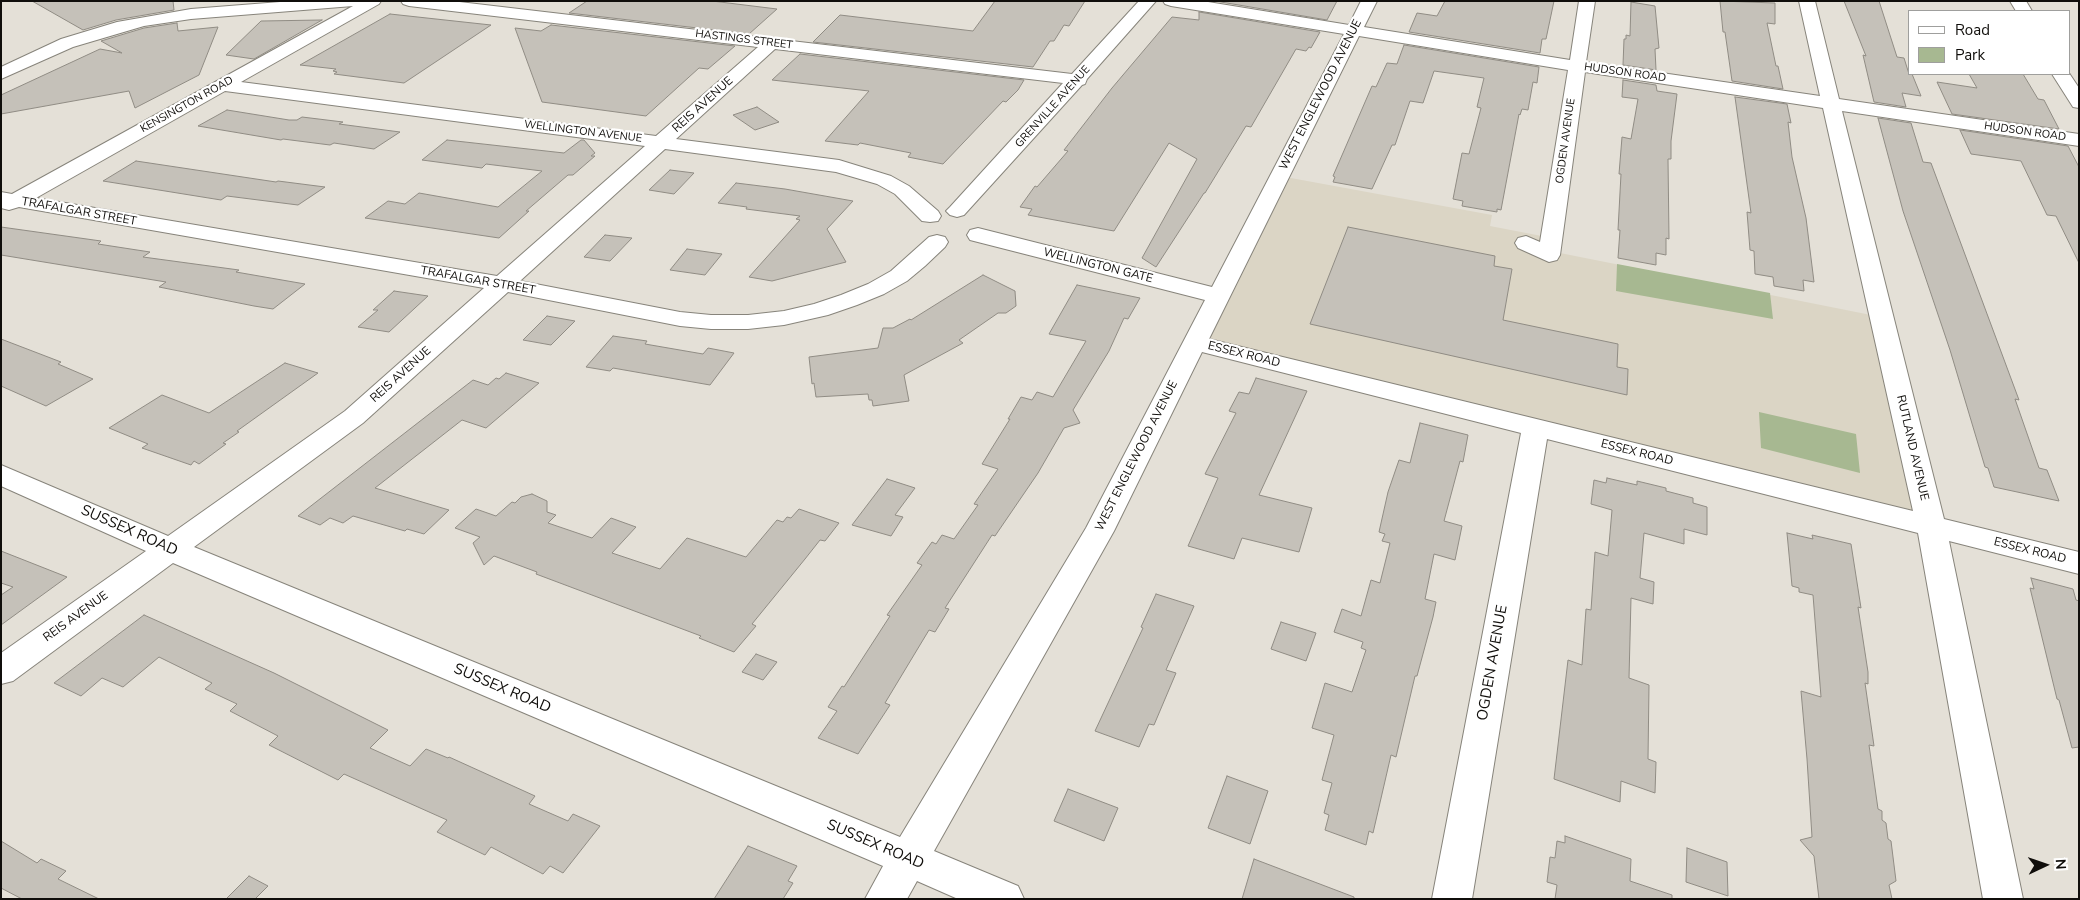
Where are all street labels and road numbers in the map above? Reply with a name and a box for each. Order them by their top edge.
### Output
street label: WEST ENGLEWOOD AVENUE [1277,17,1365,173]
street label: HASTINGS STREET [695,27,793,53]
street label: HUDSON ROAD [1583,61,1667,85]
street label: GRENVILLE AVENUE [1013,63,1093,151]
street label: KENSINGTON ROAD [138,74,236,136]
street label: REIS AVENUE [670,74,736,136]
street label: OGDEN AVENUE [1553,98,1579,184]
street label: WELLINGTON AVENUE [523,118,643,146]
street label: HUDSON ROAD [1983,120,2067,144]
street label: TRAFALGAR STREET [20,195,138,229]
street label: WELLINGTON GATE [1042,245,1154,287]
street label: TRAFALGAR STREET [419,264,537,298]
street label: ESSEX ROAD [1206,339,1282,371]
street label: REIS AVENUE [368,344,434,406]
street label: WEST ENGLEWOOD AVENUE [1093,378,1181,534]
street label: RUTLAND AVENUE [1893,394,1931,502]
street label: ESSEX ROAD [1599,437,1675,469]
street label: SUSSEX ROAD [78,502,180,560]
street label: ESSEX ROAD [1992,535,2068,567]
street label: REIS AVENUE [41,589,111,645]
street label: OGDEN AVENUE [1474,604,1512,722]
street label: SUSSEX ROAD [451,660,553,718]
street label: SUSSEX ROAD [824,816,926,874]

